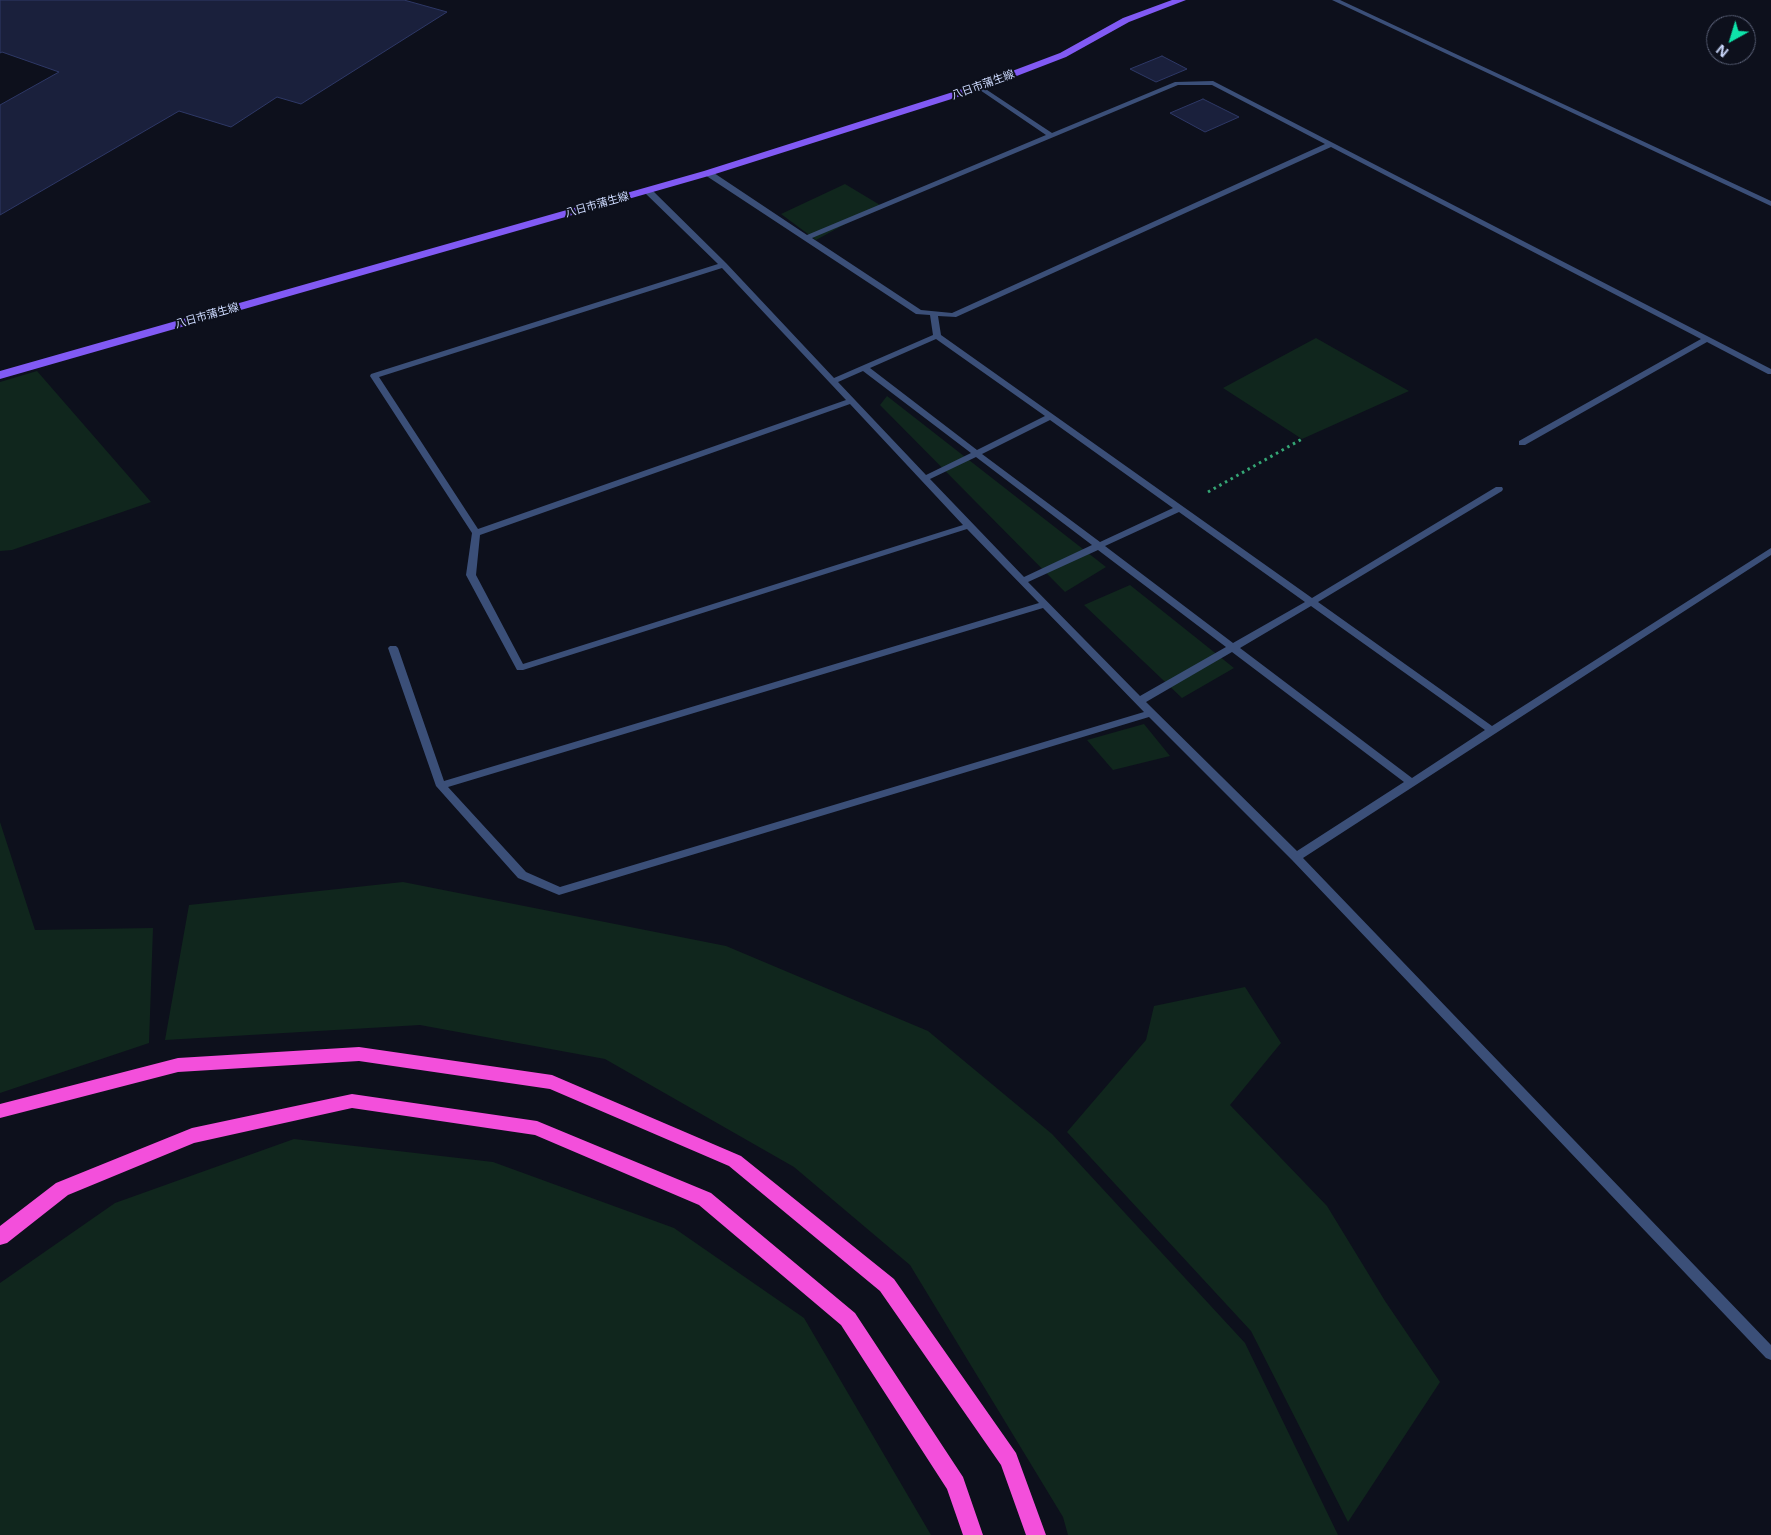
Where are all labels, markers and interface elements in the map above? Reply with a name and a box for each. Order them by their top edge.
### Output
north arrow [1706,15,1756,65]
text: N [1711,40,1732,62]
street label: 八日市蒲生線 [950,68,1016,102]
street label: 八日市蒲生線 [563,190,631,220]
street label: 八日市蒲生線 [173,301,241,331]

